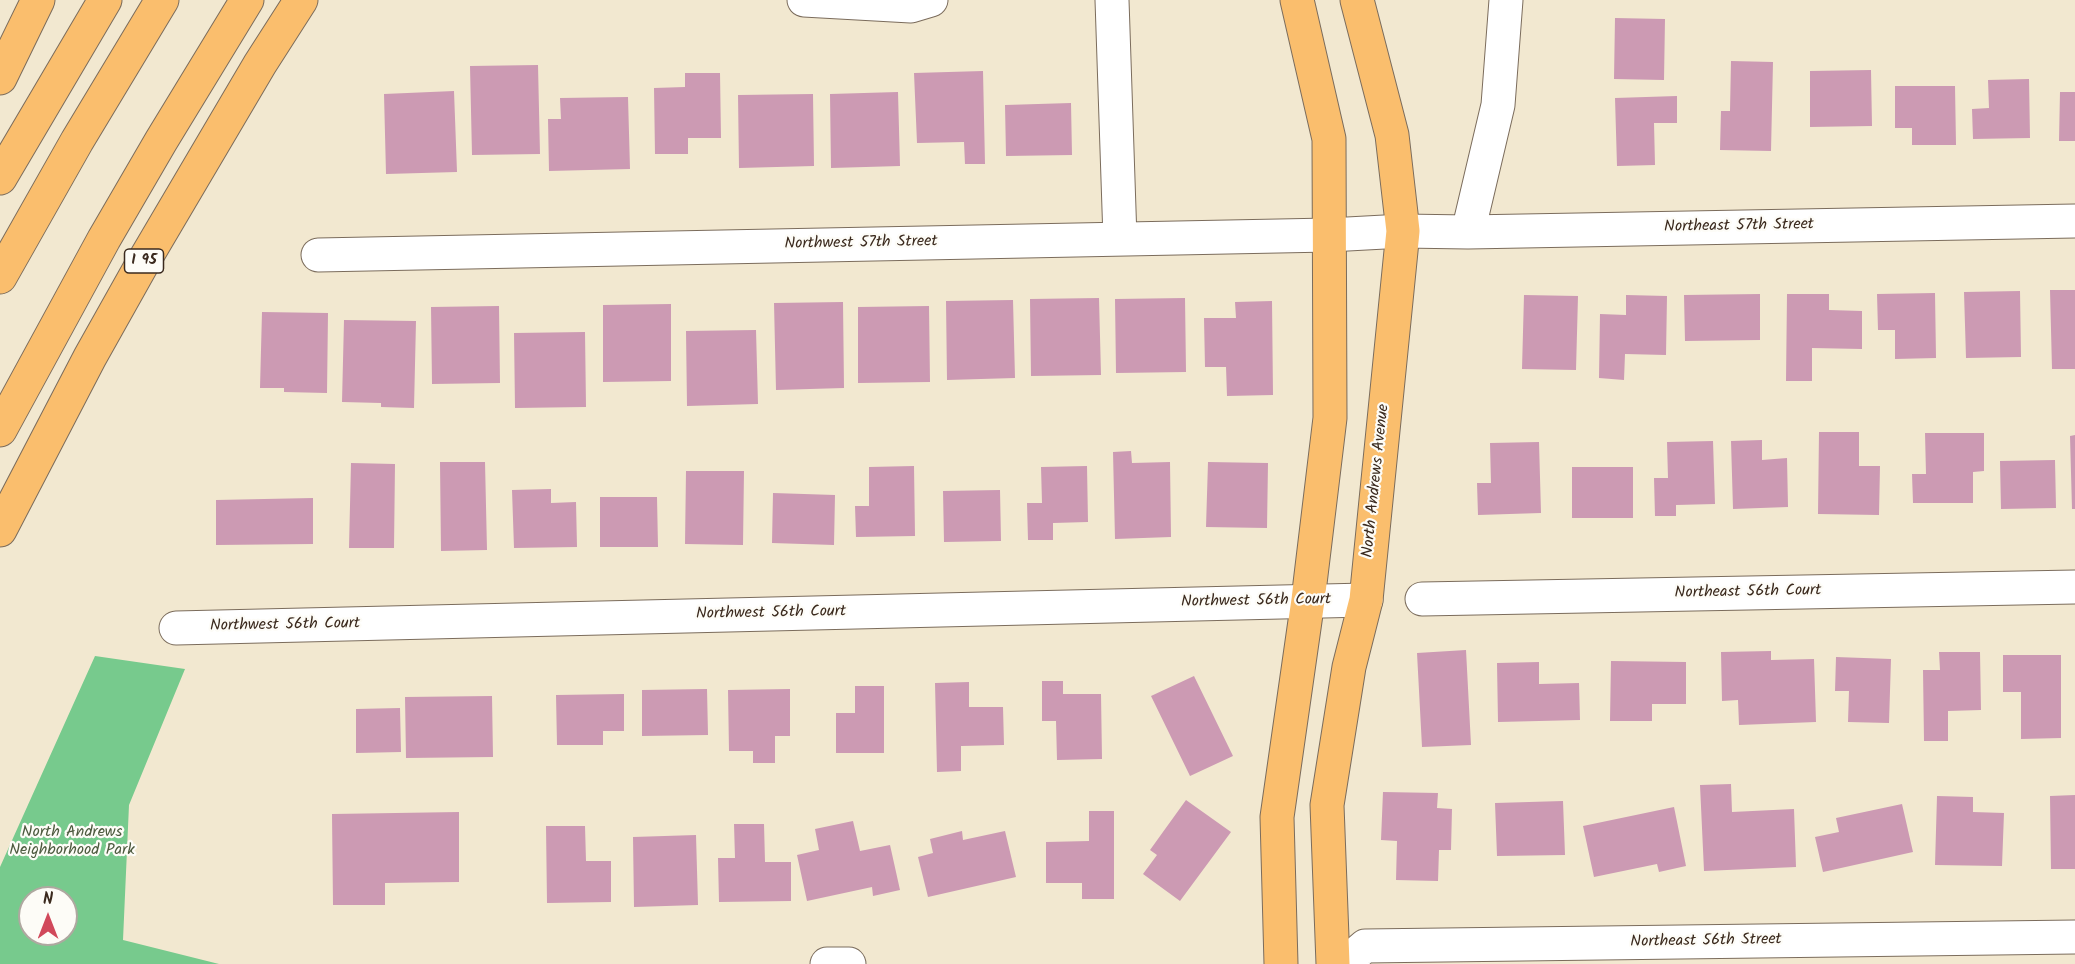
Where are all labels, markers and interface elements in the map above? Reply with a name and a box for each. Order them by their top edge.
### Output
street label: Northeast 57th Street [1664,216,1814,238]
street label: Northwest 57th Street [784,233,938,255]
road number: I 95 [124,249,164,273]
street label: North Andrews Avenue [1359,403,1395,559]
street label: Northeast 56th Court [1674,582,1822,604]
street label: Northwest 56th Court [1181,591,1331,613]
street label: Northwest 56th Court [696,603,846,625]
street label: Northwest 56th Court [210,615,360,637]
park label: North Andrews Neighborhood Park [9,823,135,861]
north arrow [18,886,78,946]
text: N [43,887,53,912]
street label: Northeast 56th Street [1630,931,1782,953]

